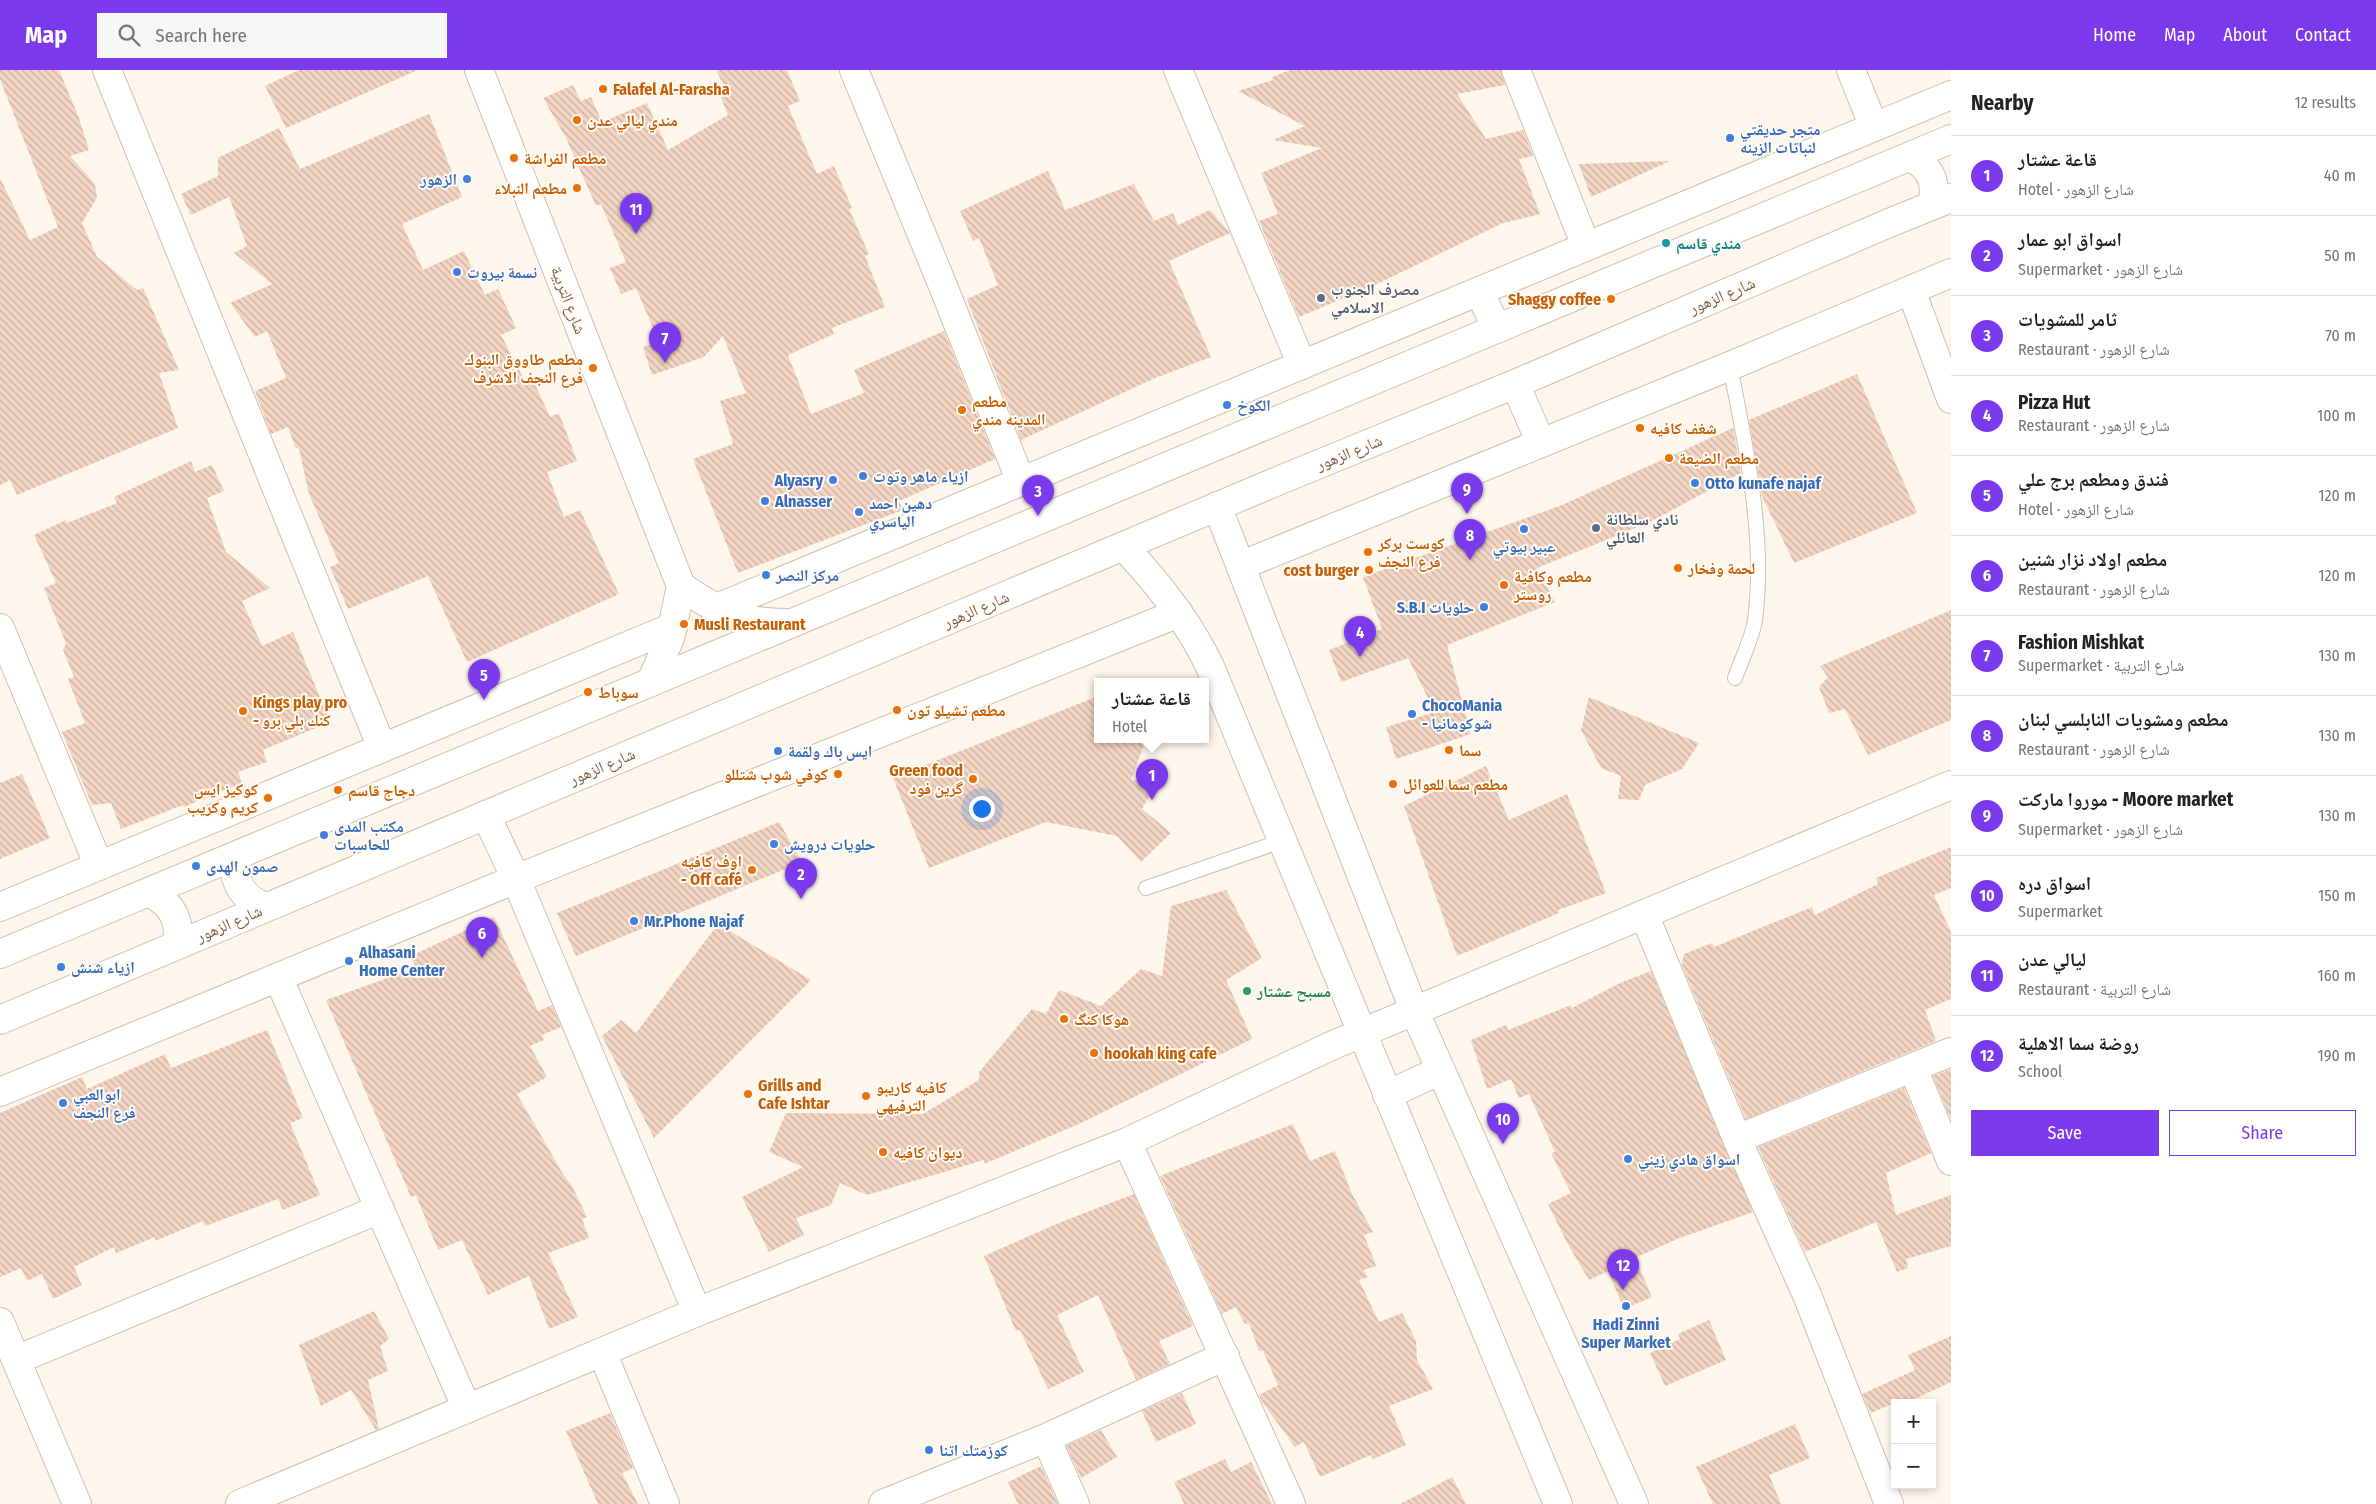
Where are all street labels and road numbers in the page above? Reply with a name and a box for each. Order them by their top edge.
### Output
street label: شارع التربية [546,264,590,337]
street label: شارع الزهور [1686,273,1758,319]
street label: شارع الزهور [1312,431,1385,476]
street label: شارع الزهور [940,587,1012,633]
street label: شارع الزهور [566,744,638,790]
street label: شارع الزهور [193,901,265,947]

